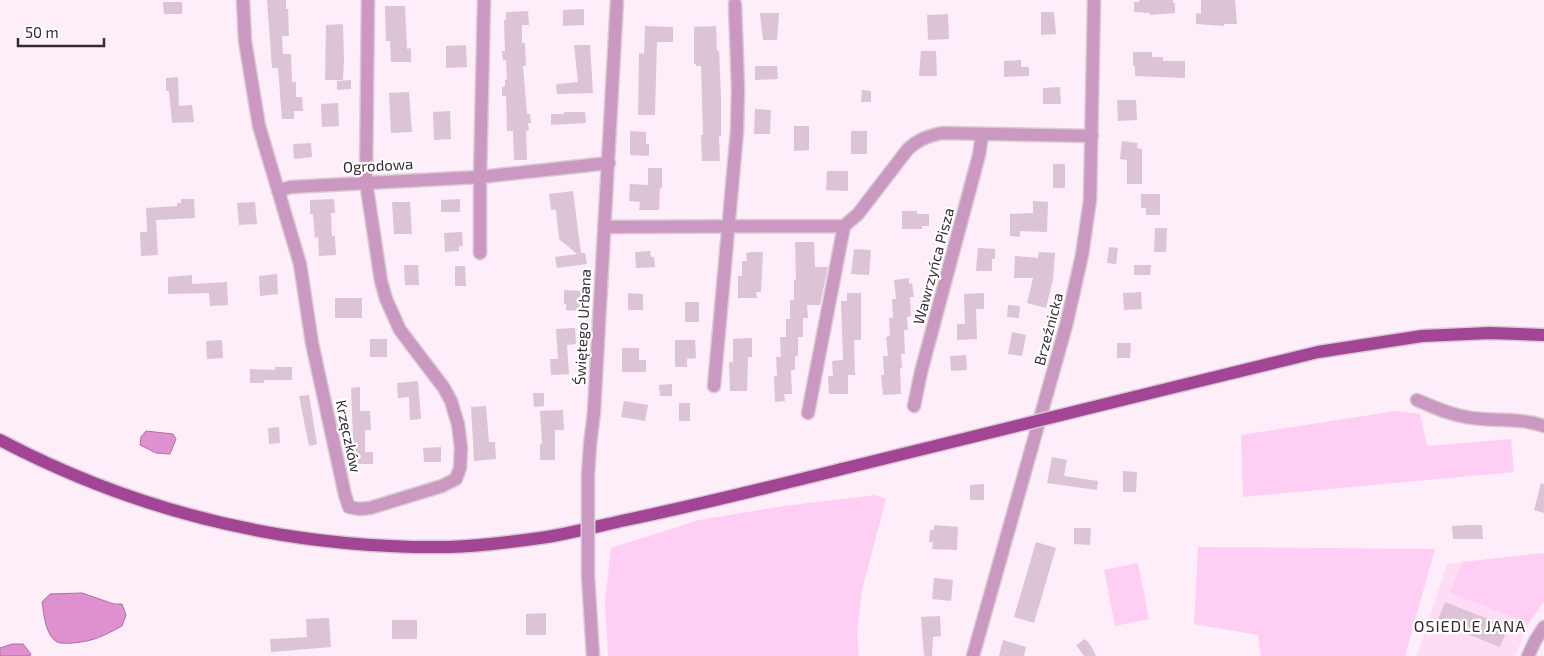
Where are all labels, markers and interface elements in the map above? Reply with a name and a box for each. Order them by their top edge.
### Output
scale bar [18,15,104,47]
text: 50 m [25,23,59,41]
street label: Ogrodowa [342,154,414,176]
street label: Wawrzyńca Pisza [909,206,957,326]
street label: Świętego Urbana [570,269,594,385]
street label: Brzeźnicka [1030,291,1066,367]
street label: Krzęczków [333,398,365,474]
district label: OSIEDLE JANA [1414,616,1526,635]

